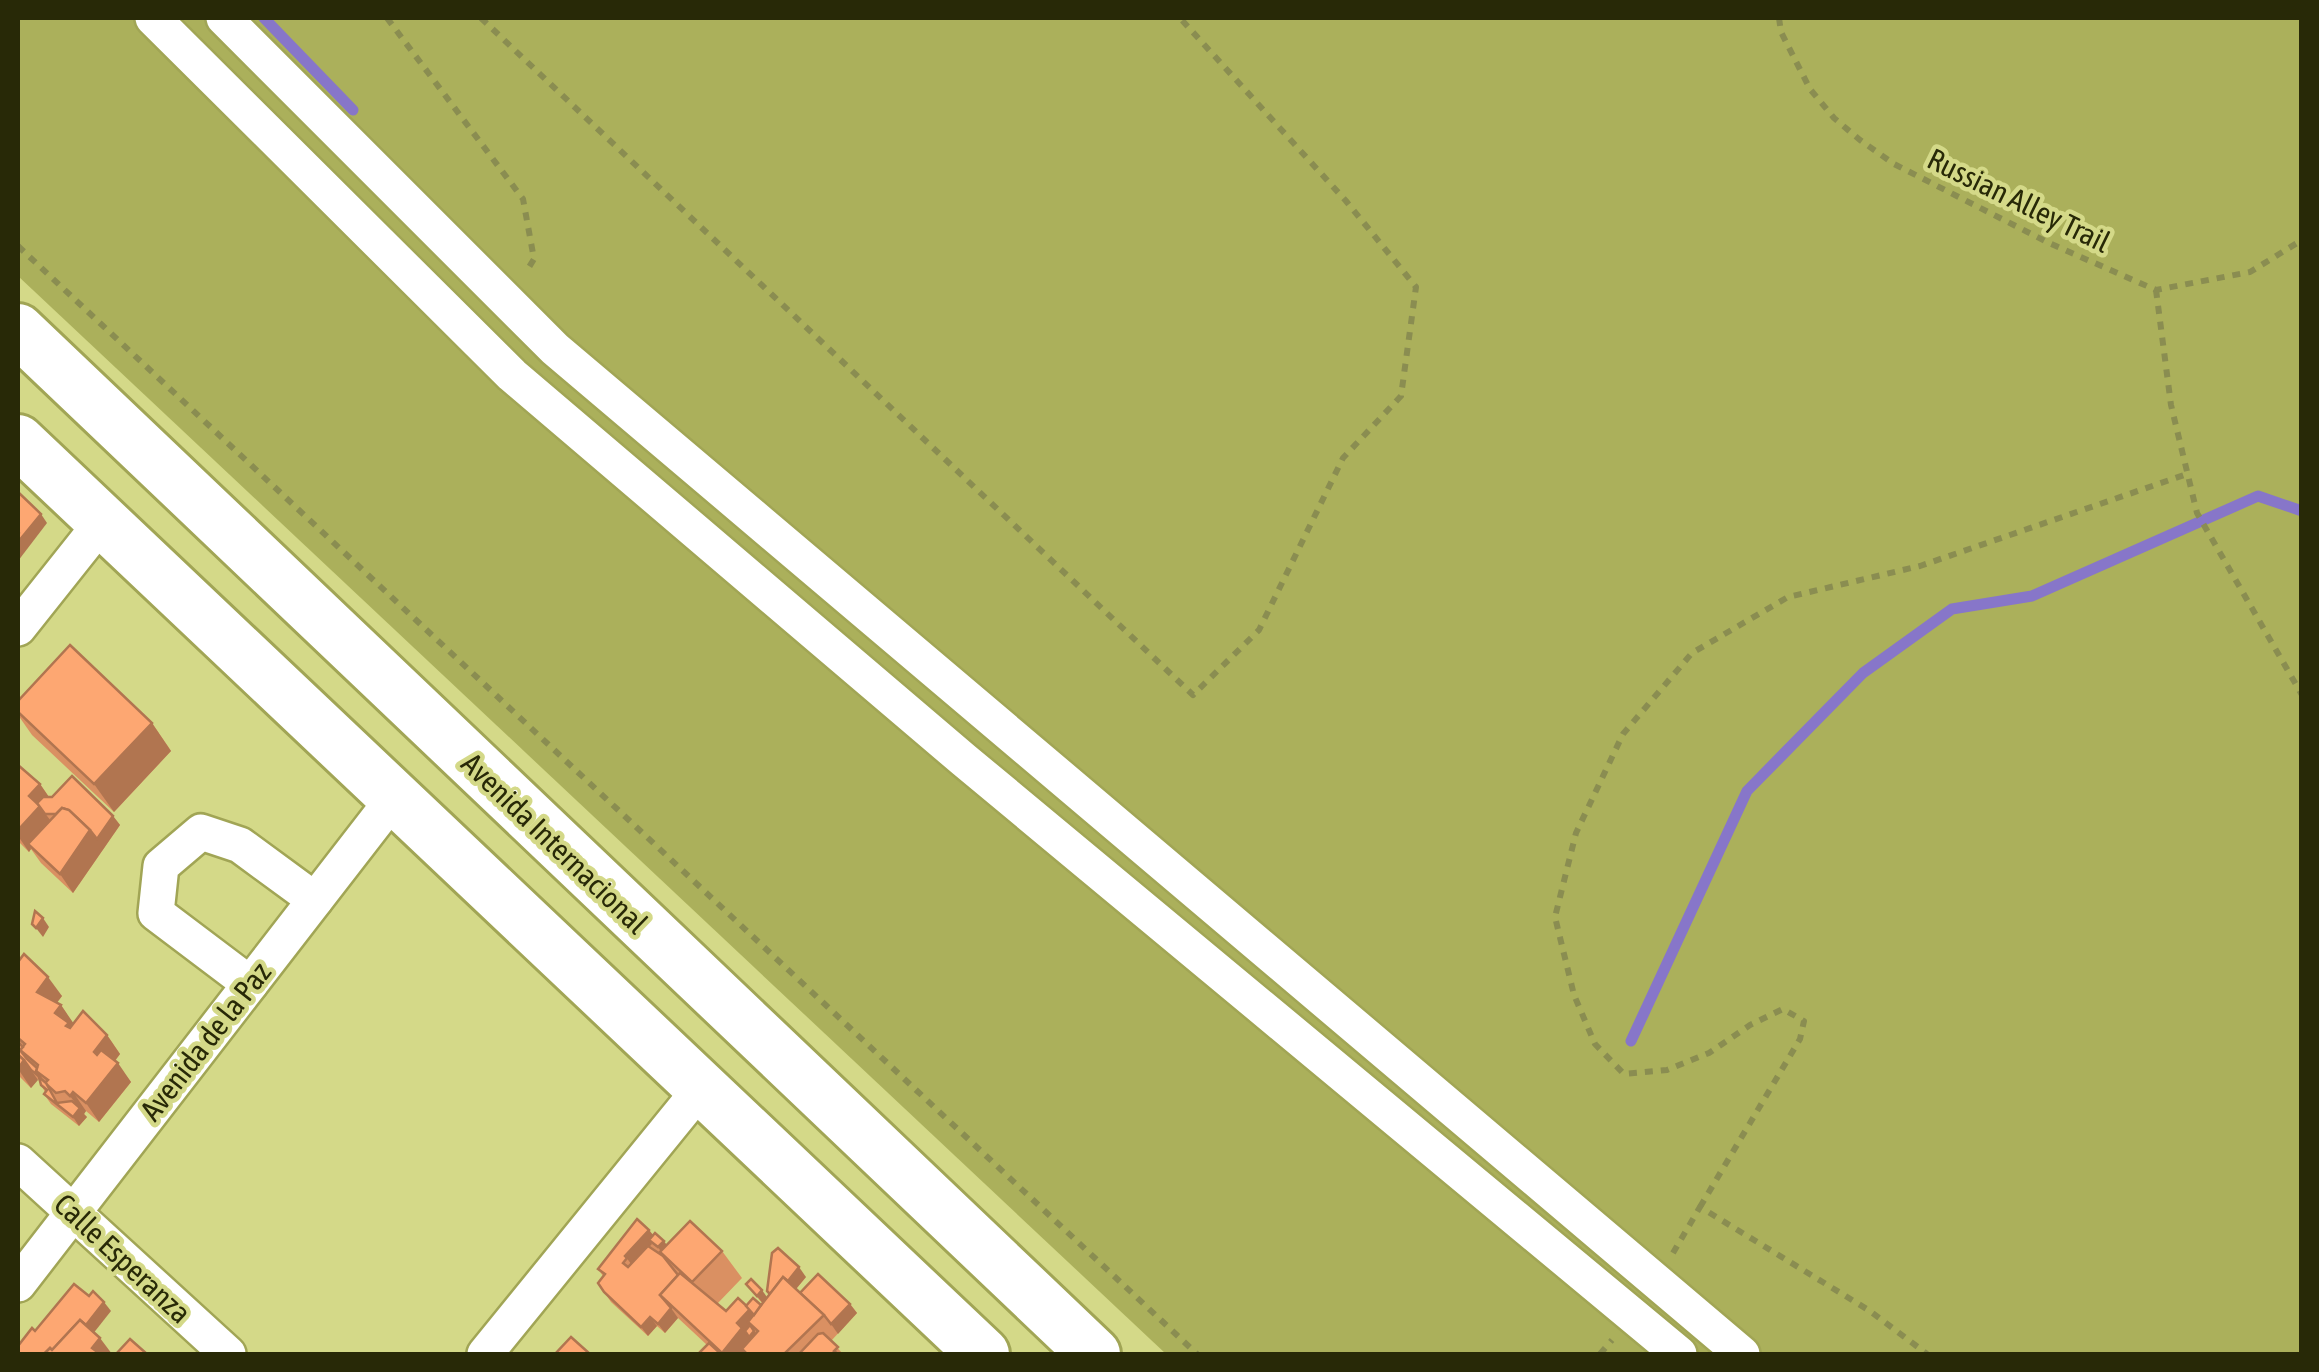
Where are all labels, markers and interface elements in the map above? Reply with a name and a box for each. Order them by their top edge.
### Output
street label: Russian Alley Trail [1922,141,2116,259]
street label: Avenida Internacional [455,746,655,940]
street label: Avenida de la Paz [133,955,277,1127]
street label: Calle Esperanza [48,1186,198,1330]

